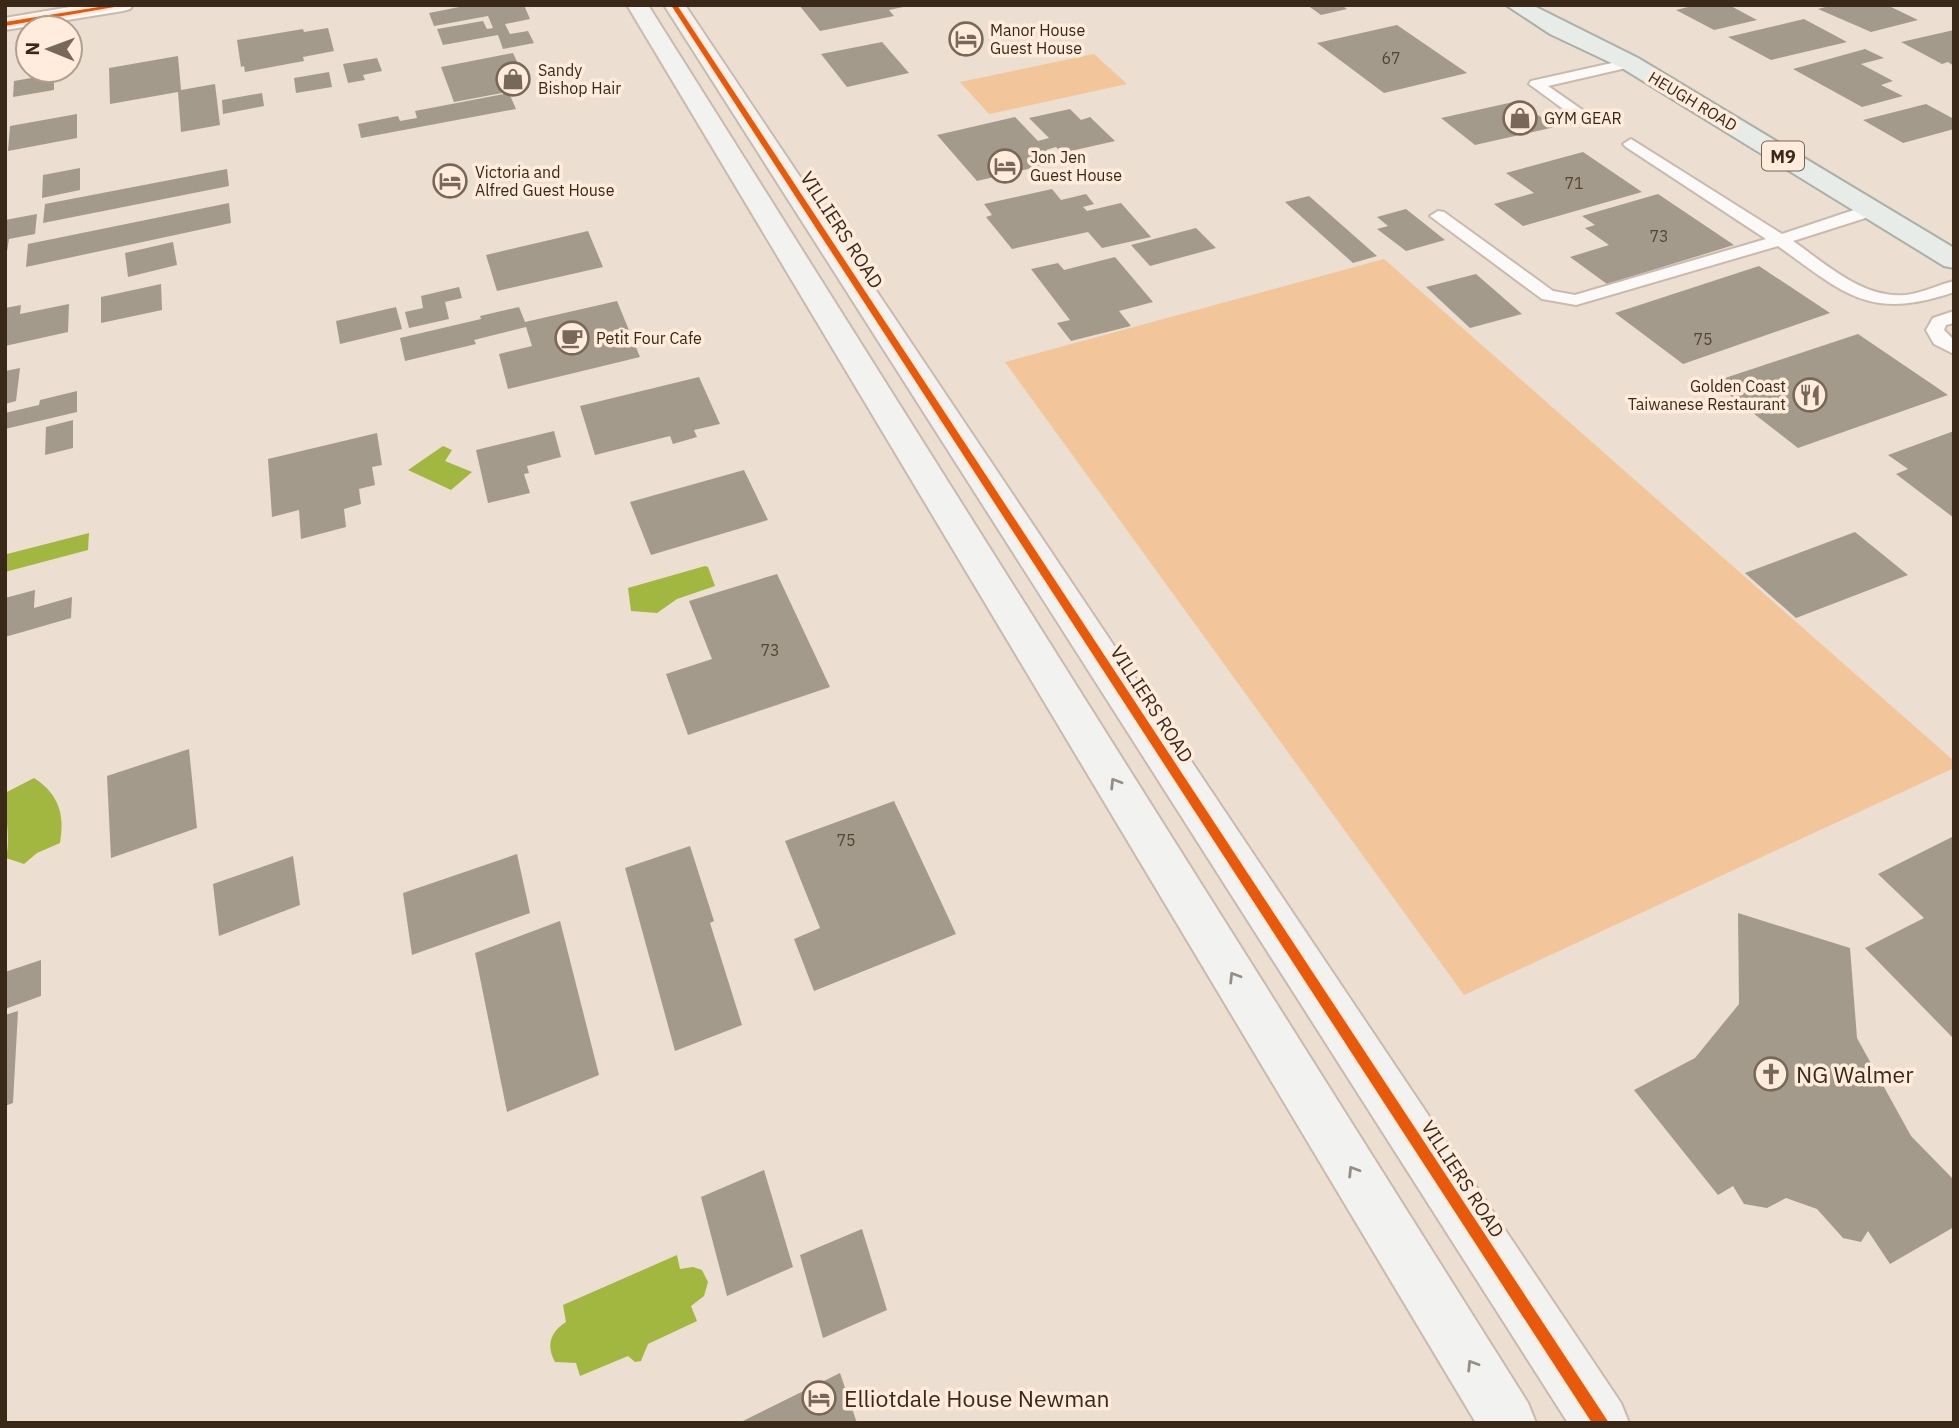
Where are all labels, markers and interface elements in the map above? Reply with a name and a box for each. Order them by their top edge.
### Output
north arrow [14,14,84,84]
hotel icon: Manor House Guest House [947,20,985,58]
place label: Manor House Guest House [990,20,1085,58]
text: N [20,42,44,56]
house number: 67 [1381,48,1401,68]
shop icon: Sandy Bishop Hair [494,60,532,98]
place label: Sandy Bishop Hair [538,60,621,98]
street label: HEUGH ROAD [1645,67,1741,135]
shop icon: GYM GEAR [1501,99,1539,137]
place label: GYM GEAR [1544,108,1622,128]
road number: M9 [1762,141,1804,170]
hotel icon: Jon Jen Guest House [986,147,1024,185]
place label: Jon Jen Guest House [1030,147,1122,185]
hotel icon: Victoria and Alfred Guest House [431,162,469,200]
place label: Victoria and Alfred Guest House [475,162,615,200]
street label: VILLIERS ROAD [795,167,889,293]
house number: 71 [1564,173,1584,193]
house number: 73 [1649,226,1669,246]
cafe icon: Petit Four Cafe [553,319,591,357]
place label: Petit Four Cafe [596,328,702,348]
house number: 75 [1693,329,1713,349]
place label: Golden Coast Taiwanese Restaurant [1628,376,1786,414]
restaurant icon: Golden Coast Taiwanese Restaurant [1791,376,1829,414]
house number: 73 [760,640,780,660]
street label: VILLIERS ROAD [1105,641,1199,767]
one-way arrow [1110,778,1123,791]
house number: 75 [836,830,856,850]
one-way arrow [1229,972,1242,985]
church icon: NG Walmer [1752,1055,1790,1093]
place label: NG Walmer [1796,1059,1914,1089]
street label: VILLIERS ROAD [1416,1116,1510,1242]
one-way arrow [1349,1165,1362,1178]
one-way arrow [1468,1359,1481,1372]
hotel icon: Elliotdale House Newman [800,1379,838,1417]
place label: Elliotdale House Newman [844,1383,1110,1413]

